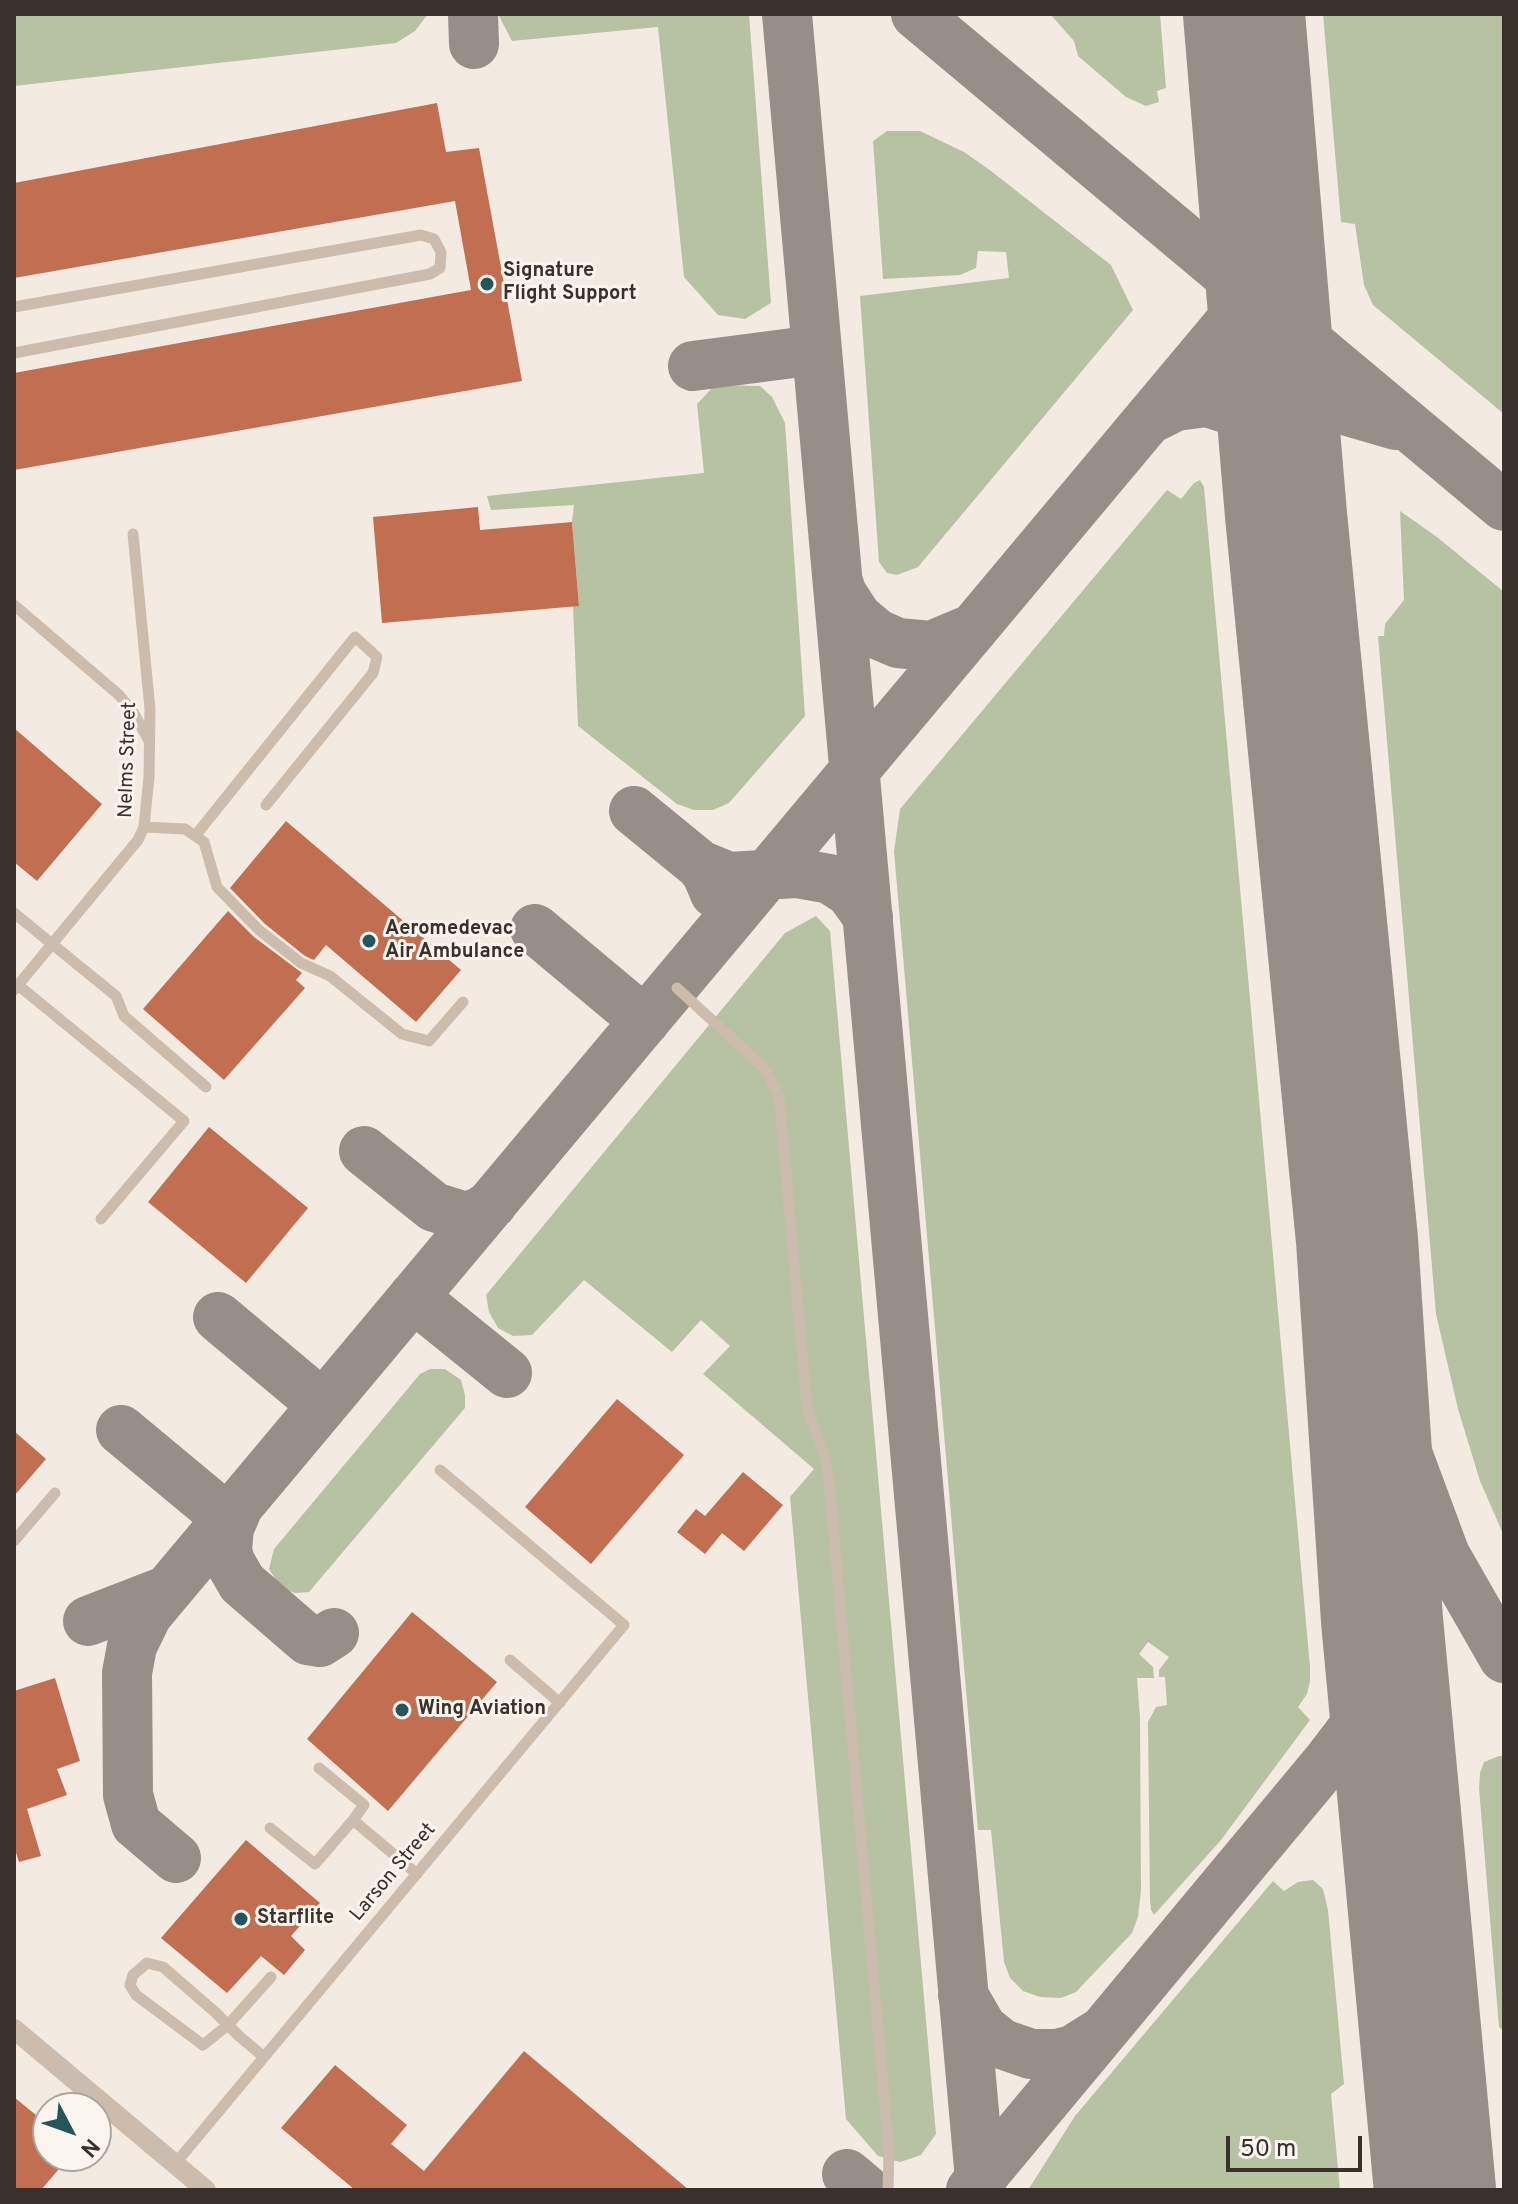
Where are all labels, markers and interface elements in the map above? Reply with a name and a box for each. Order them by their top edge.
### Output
place label: Signature Flight Support [503,260,637,307]
marker: Signature Flight Support [478,275,496,293]
street label: Nelms Street [115,701,143,819]
place label: Aeromedevac Air Ambulance [385,918,525,965]
marker: Aeromedevac Air Ambulance [360,932,378,950]
place label: Wing Aviation [418,1698,546,1722]
marker: Wing Aviation [393,1701,411,1719]
street label: Larson Street [346,1819,442,1927]
place label: Starflite [257,1907,334,1931]
marker: Starflite [232,1910,250,1928]
north arrow [32,2092,112,2172]
scale bar [1230,2120,1366,2170]
text: N [74,2132,104,2162]
text: 50 m [1240,2135,1296,2165]

